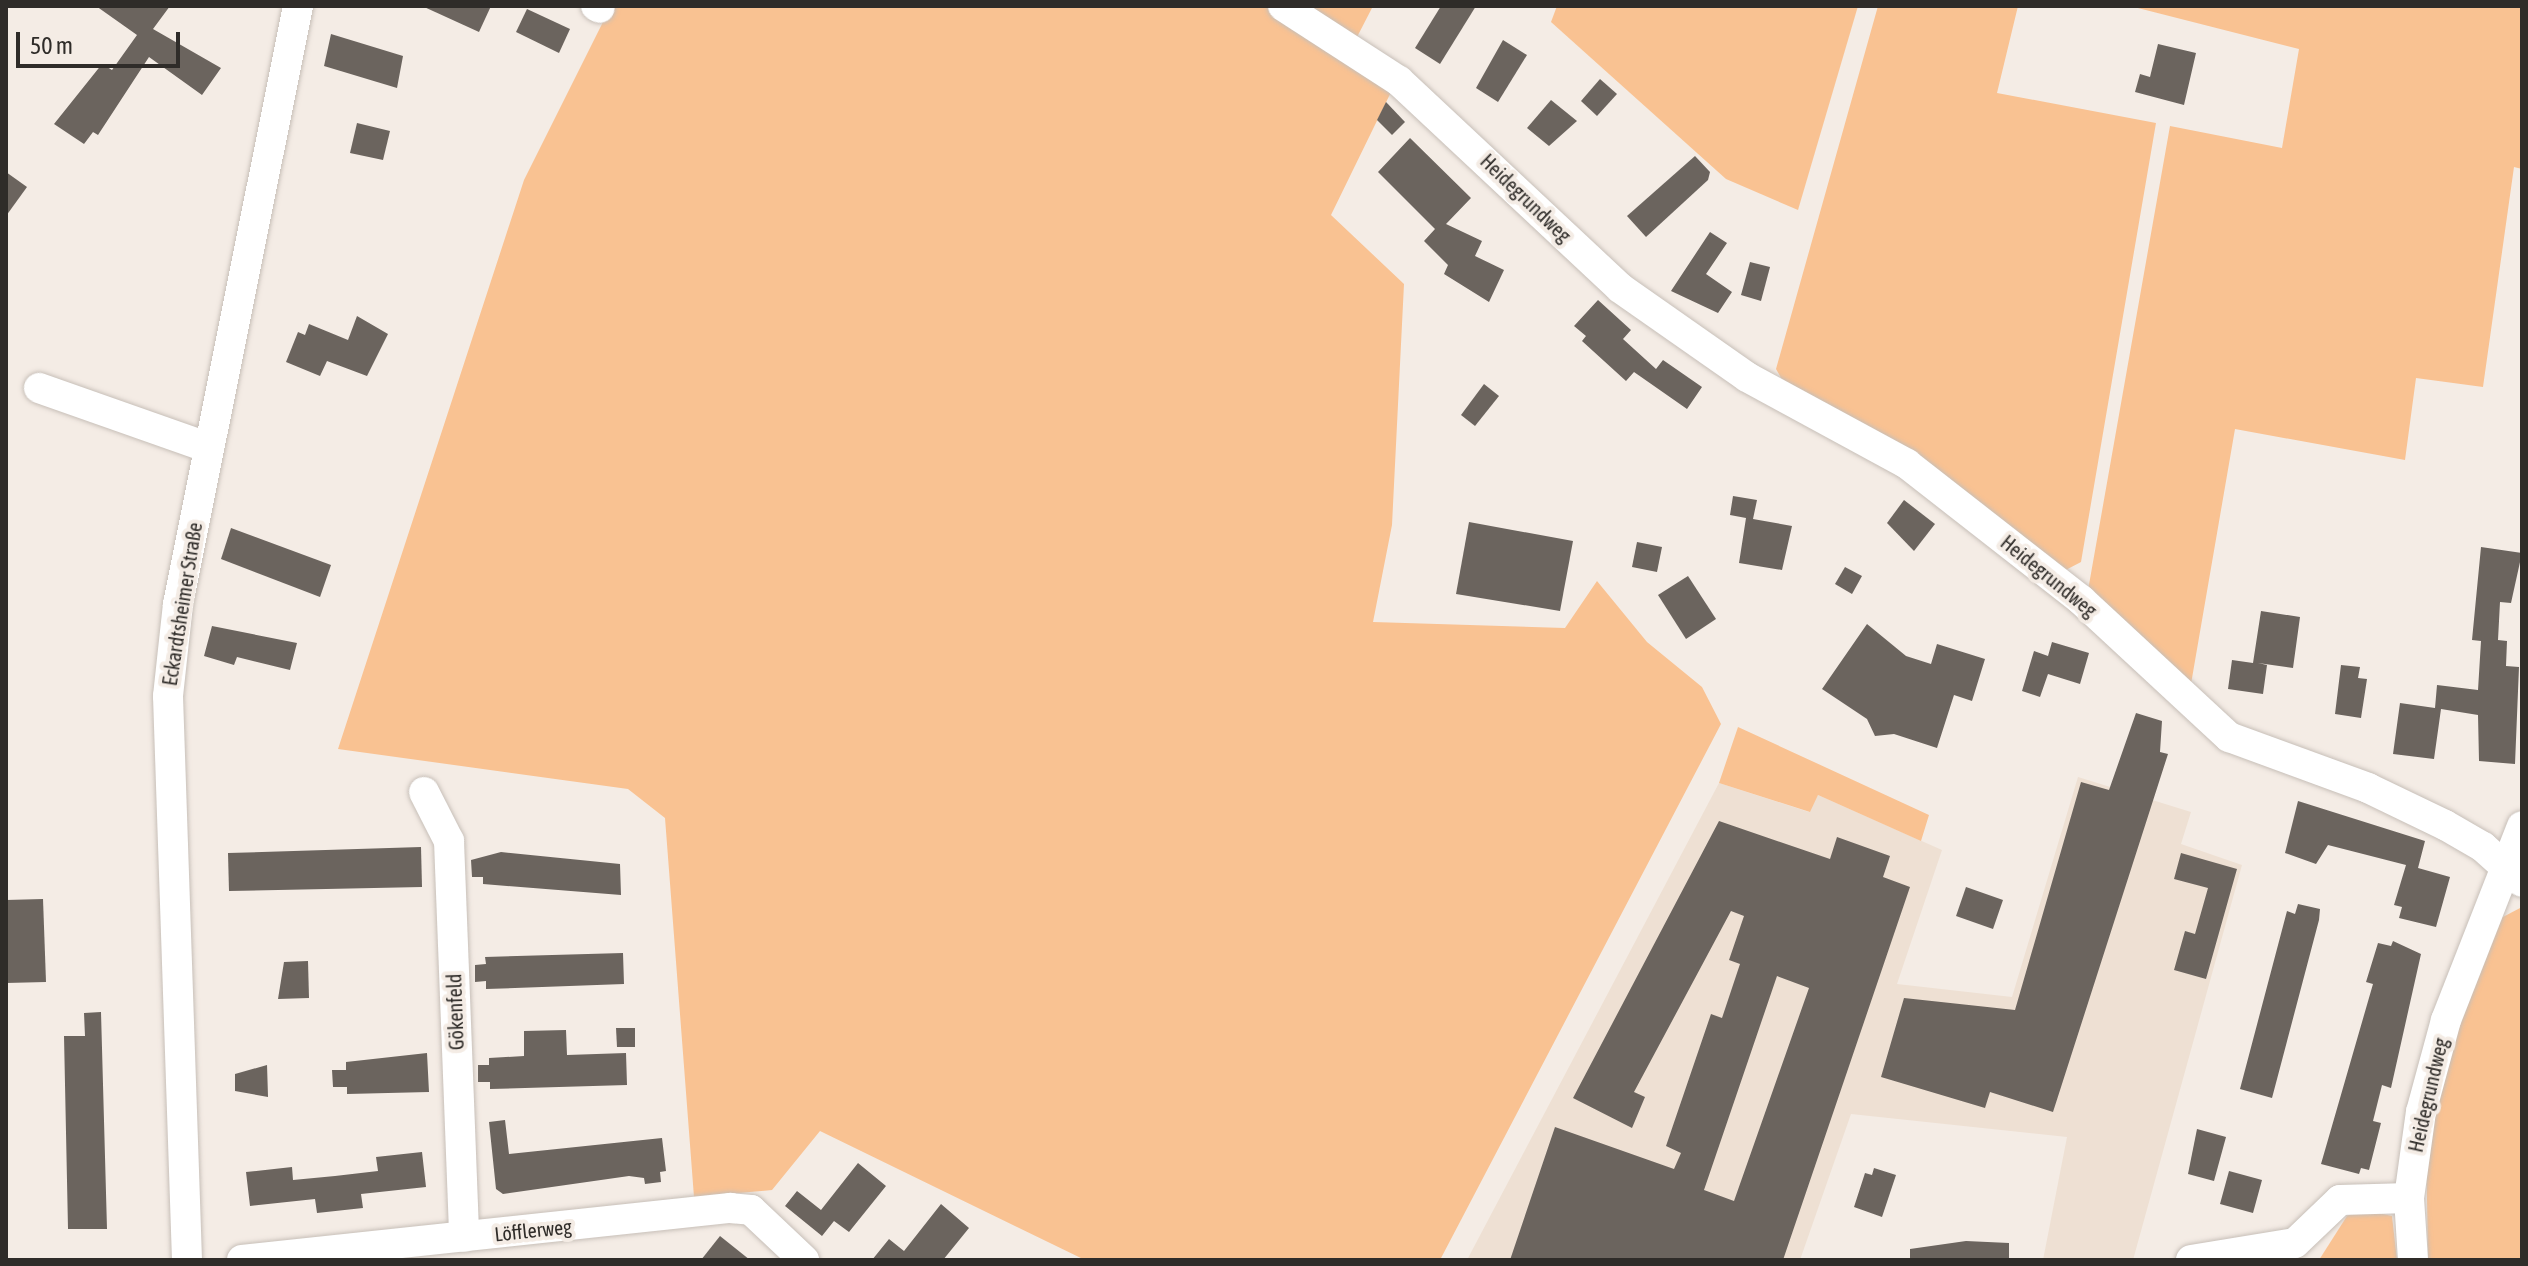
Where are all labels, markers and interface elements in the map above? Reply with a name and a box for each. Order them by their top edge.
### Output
scale bar [20,16,184,66]
text: 50 m [30,32,73,59]
street label: Heidegrundweg [1476,149,1576,247]
street label: Eckardtsheimer Straße [157,521,207,687]
street label: Heidegrundweg [1996,530,2102,622]
street label: Gökenfeld [442,973,468,1051]
street label: Heidegrundweg [2403,1035,2453,1155]
street label: Löfflerweg [493,1214,573,1246]

